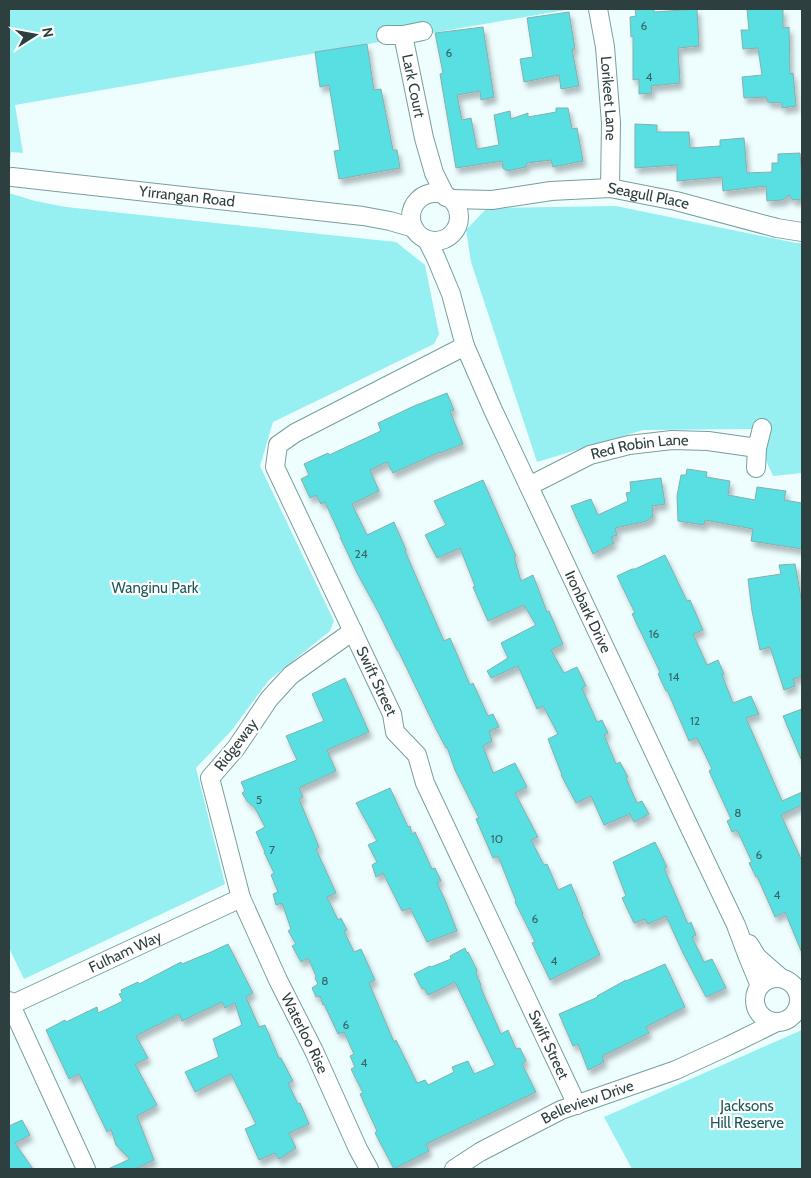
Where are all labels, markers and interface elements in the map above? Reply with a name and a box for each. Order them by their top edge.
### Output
north arrow [10,10,60,60]
house number: 6 [641,18,648,33]
text: N [38,26,58,39]
house number: 6 [446,45,453,60]
street label: Lark Court [398,53,429,119]
street label: Lorikeet Lane [597,55,620,141]
house number: 4 [646,69,653,84]
street label: Seagull Place [606,179,692,213]
street label: Yirrangan Road [137,182,236,211]
street label: Red Robin Lane [589,431,689,463]
house number: 24 [354,546,368,561]
street label: Ironbark Drive [561,568,615,656]
park label: Wanginu Park [112,579,199,597]
house number: 16 [649,626,660,641]
street label: Swift Street [352,644,401,719]
house number: 14 [669,669,679,684]
house number: 12 [690,713,700,728]
street label: Ridgeway [210,715,262,775]
house number: 5 [256,792,262,807]
house number: 8 [734,805,742,820]
house number: 10 [491,831,503,846]
house number: 7 [269,842,275,857]
house number: 6 [756,847,763,862]
house number: 4 [774,887,781,902]
house number: 6 [532,911,539,926]
street label: Fulham Way [86,927,165,977]
house number: 4 [551,953,558,968]
house number: 8 [321,973,329,988]
street label: Waterloo Rise [277,990,332,1077]
street label: Swift Street [525,1007,573,1082]
house number: 6 [343,1017,350,1032]
house number: 4 [361,1055,368,1070]
street label: Belleview Drive [538,1076,636,1128]
park label: Jacksons Hill Reserve [710,1097,784,1132]

